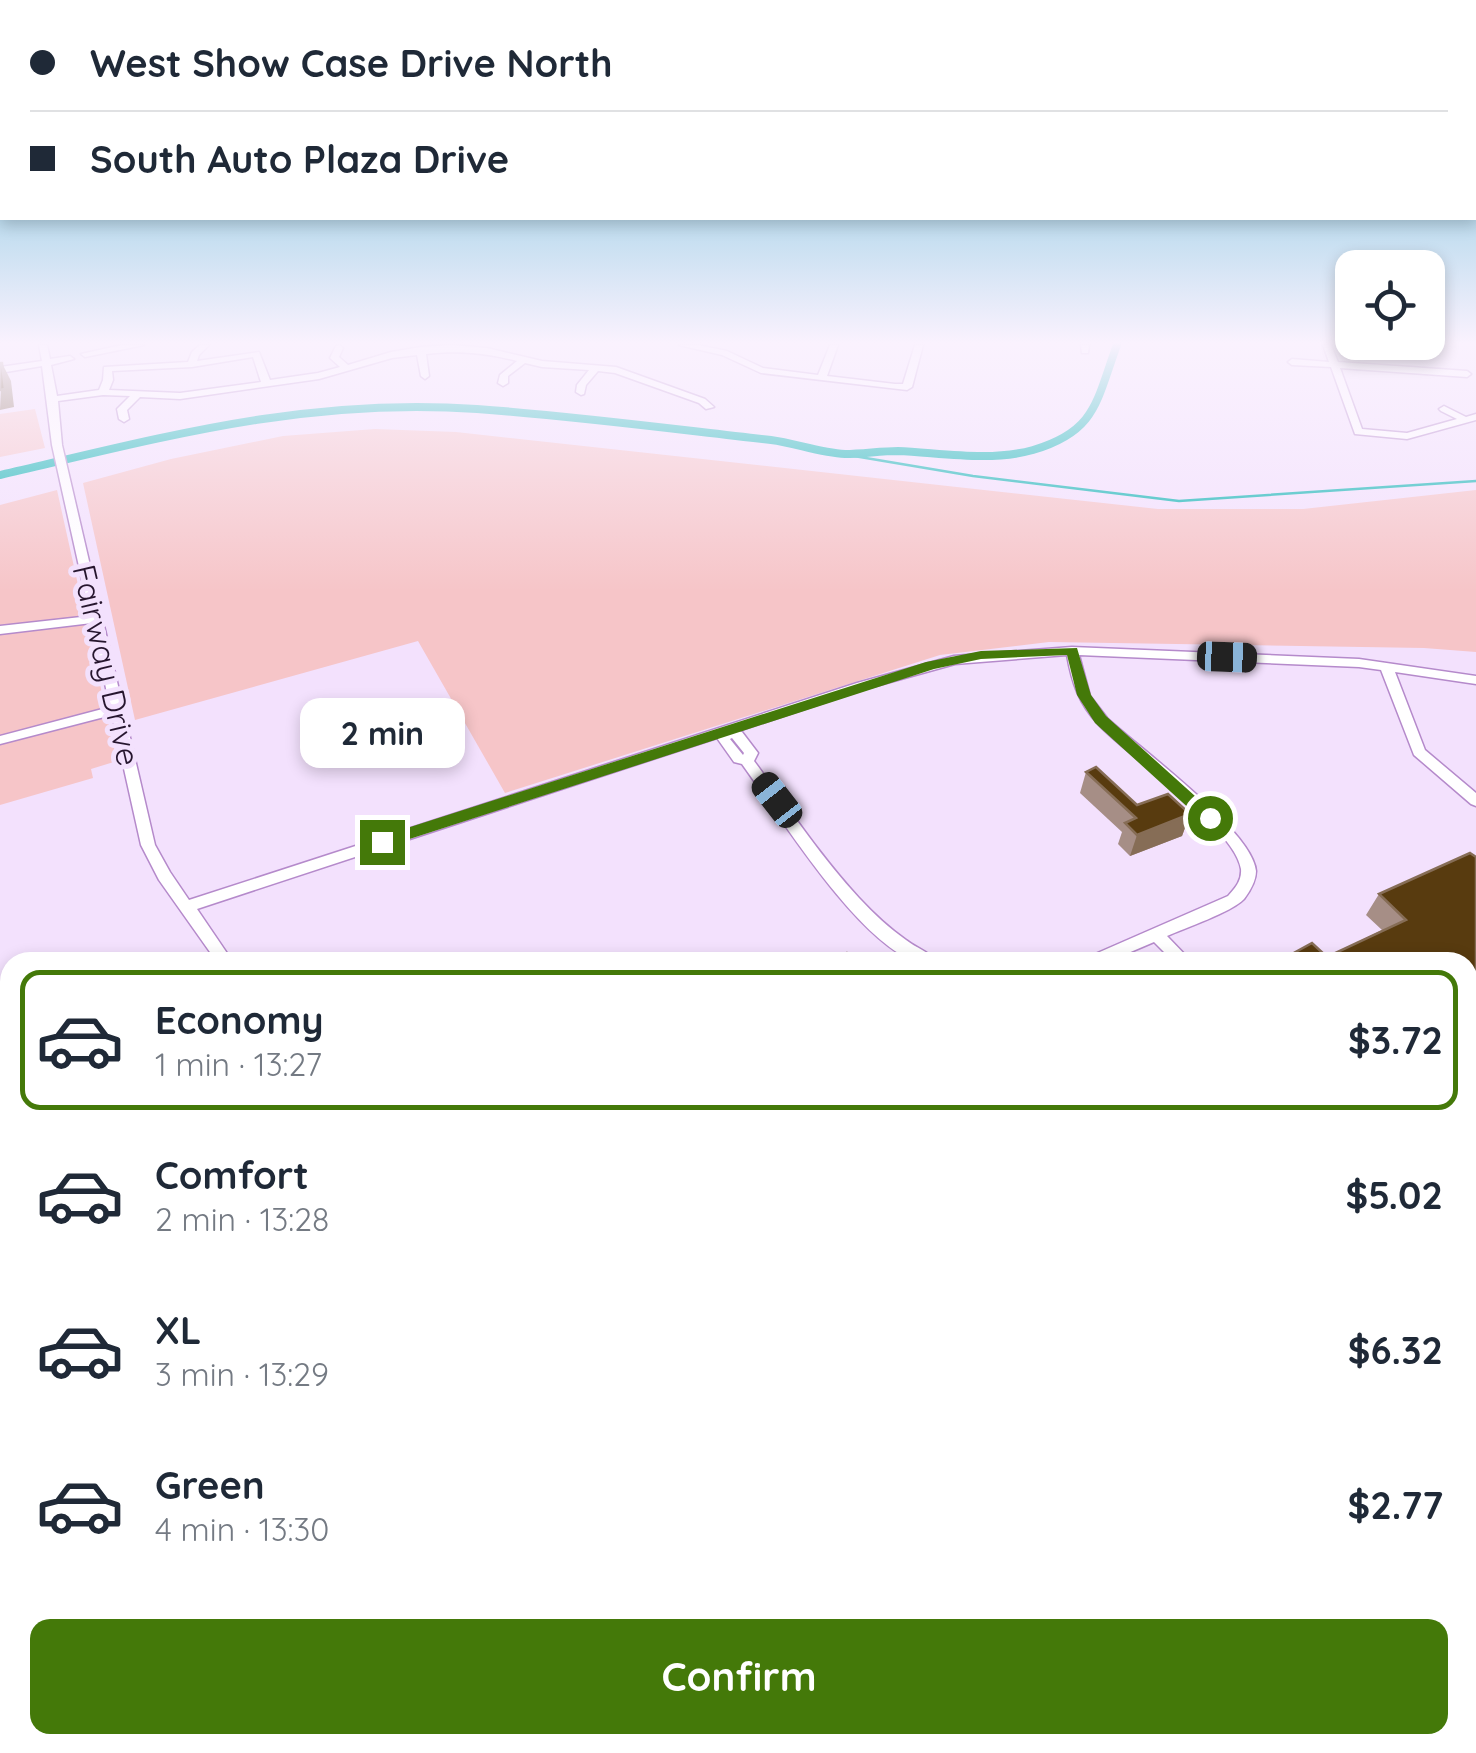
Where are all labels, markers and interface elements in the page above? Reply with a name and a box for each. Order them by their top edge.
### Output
text: West Show Case Drive North [90,39,613,87]
text: South Auto Plaza Drive [90,135,509,183]
map controls [1335,250,1445,360]
button: locate [1335,250,1445,360]
street label: Fairway Drive [64,561,150,769]
car [1196,641,1258,673]
callout: 2 min [300,697,464,767]
text: 2 min [341,713,424,753]
car [747,767,807,833]
route start [1188,796,1233,841]
route end [360,820,405,865]
icon: car [35,995,125,1085]
text: Economy [155,996,324,1044]
text: $3.72 [1348,1016,1443,1064]
text: 1 min · 13:27 [155,1044,322,1084]
icon: car [35,1150,125,1240]
text: Comfort [155,1151,309,1199]
text: $5.02 [1346,1171,1443,1219]
text: 2 min · 13:28 [155,1199,329,1239]
icon: car [35,1305,125,1395]
text: XL [155,1306,201,1354]
text: $6.32 [1348,1326,1443,1374]
text: 3 min · 13:29 [155,1354,329,1394]
icon: car [35,1460,125,1550]
text: Green [155,1461,265,1509]
text: $2.77 [1348,1481,1443,1529]
text: 4 min · 13:30 [155,1509,329,1549]
button: Confirm [30,1619,1448,1734]

